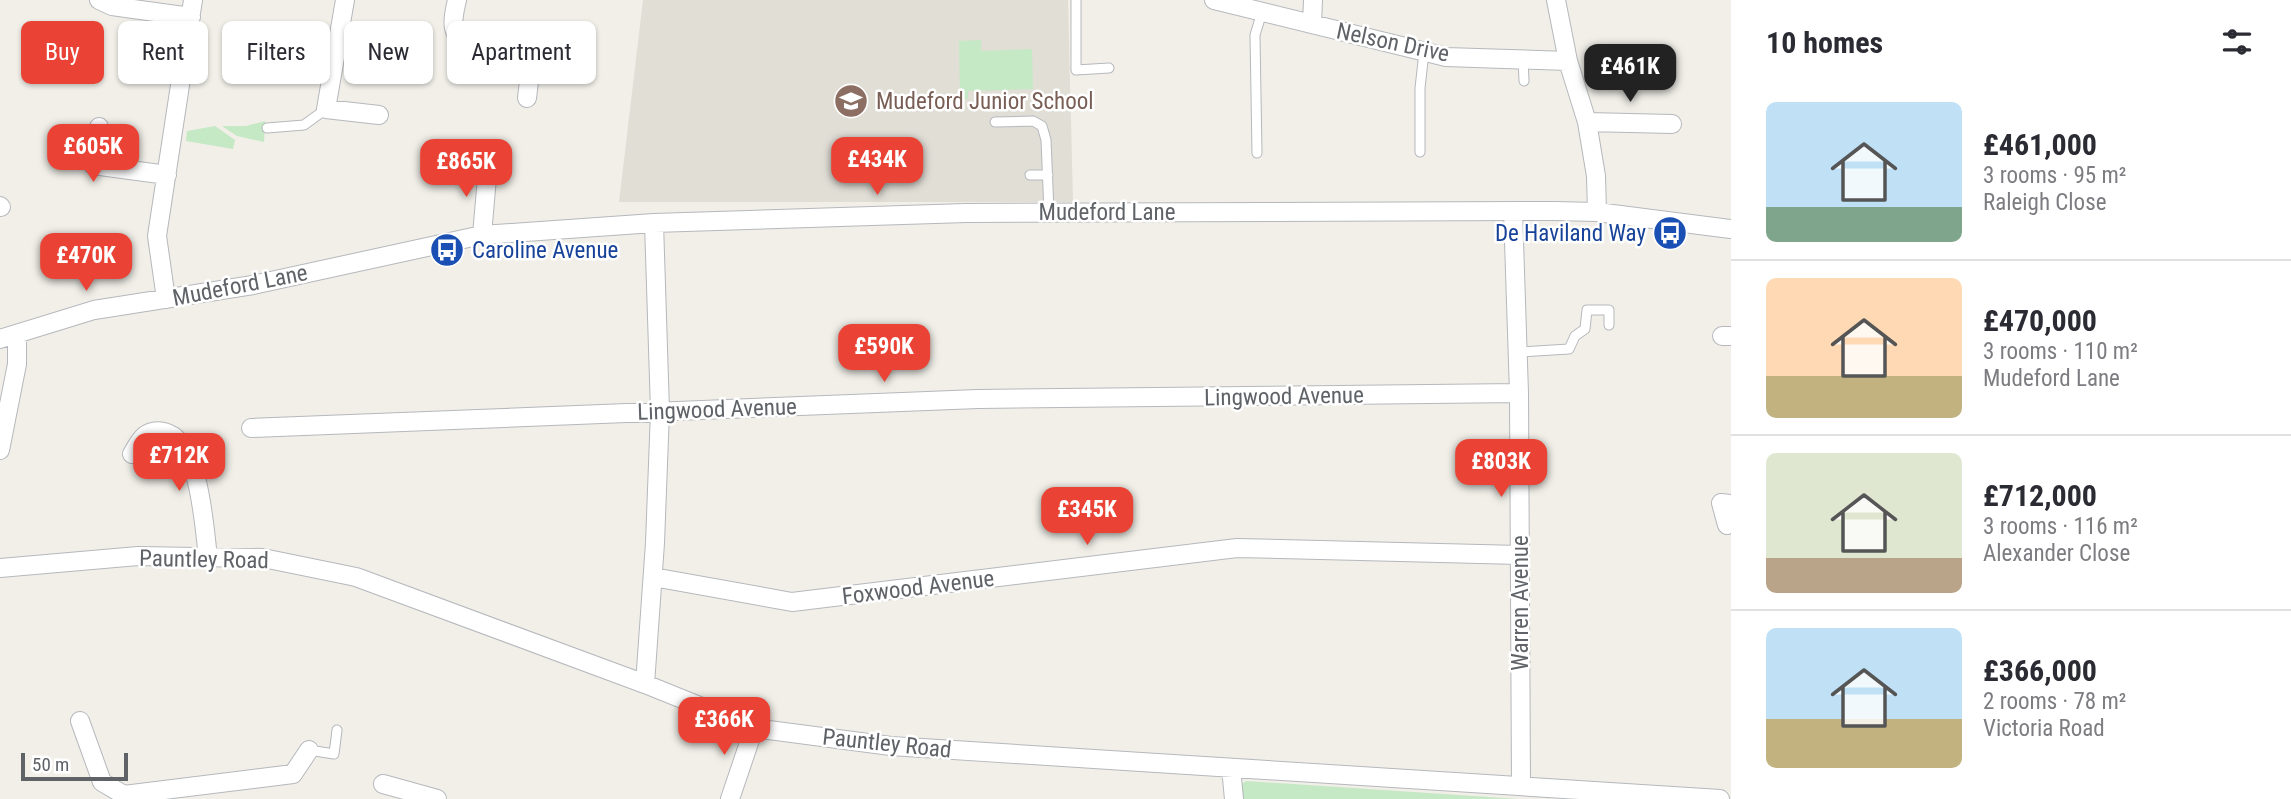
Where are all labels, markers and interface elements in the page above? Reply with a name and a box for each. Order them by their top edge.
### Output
street label: Nelson Drive [1334,17,1452,68]
chip: Buy [21,21,104,84]
chip: Rent [118,21,208,84]
chip: Filters [222,21,330,84]
chip: New [344,21,433,84]
chip: Apartment [447,21,596,84]
icon: filters [2218,23,2256,61]
text: 10 homes [1766,25,1883,60]
pin: £461K [1581,44,1679,104]
text: £461K [1600,53,1660,80]
school or university icon: Mudeford Junior School [832,82,870,120]
place label: Mudeford Junior School [876,88,1094,115]
pin: £605K [44,124,142,184]
text: £461,000 [1983,127,2097,162]
icon: home [1822,130,1906,214]
text: £605K [63,133,123,160]
pin: £434K [828,138,926,197]
pin: £865K [417,140,515,199]
text: £434K [847,146,907,173]
text: £865K [436,148,496,175]
text: 3 rooms · 95 m² [1983,162,2126,189]
text: Raleigh Close [1983,189,2106,216]
street label: Mudeford Lane [1039,199,1175,226]
bus stop icon: De Haviland Way [1651,214,1689,252]
place label: De Haviland Way [1495,220,1646,247]
bus stop icon: Caroline Avenue [428,231,466,269]
pin: £470K [37,233,135,293]
place label: Caroline Avenue [472,237,618,264]
text: £470K [56,242,116,269]
street label: Mudeford Lane [170,259,310,312]
text: £470,000 [1983,303,2097,338]
icon: home [1822,306,1906,390]
pin: £590K [835,324,933,384]
text: £590K [854,333,914,360]
text: 3 rooms · 110 m² [1983,338,2138,365]
text: Mudeford Lane [1983,365,2120,392]
street label: Lingwood Avenue [1204,382,1364,411]
street label: Lingwood Avenue [637,393,797,426]
pin: £712K [130,434,228,493]
pin: £803K [1452,440,1550,499]
text: £712K [149,442,209,469]
text: £803K [1471,448,1531,475]
text: £712,000 [1983,478,2097,513]
icon: home [1822,481,1906,565]
pin: £345K [1038,488,1136,547]
text: £345K [1057,496,1117,523]
text: 3 rooms · 116 m² [1983,513,2138,540]
street label: Warren Avenue [1507,535,1534,671]
text: Alexander Close [1983,540,2130,567]
street label: Pauntley Road [139,545,269,574]
street label: Foxwood Avenue [840,565,996,610]
text: £366,000 [1983,653,2097,688]
icon: home [1822,656,1906,740]
text: 2 rooms · 78 m² [1983,688,2126,715]
pin: £366K [675,698,773,757]
text: £366K [694,706,754,733]
text: Victoria Road [1983,715,2105,742]
street label: Pauntley Road [821,723,953,764]
scale bar [21,750,128,782]
text: 50 m [32,753,69,776]

